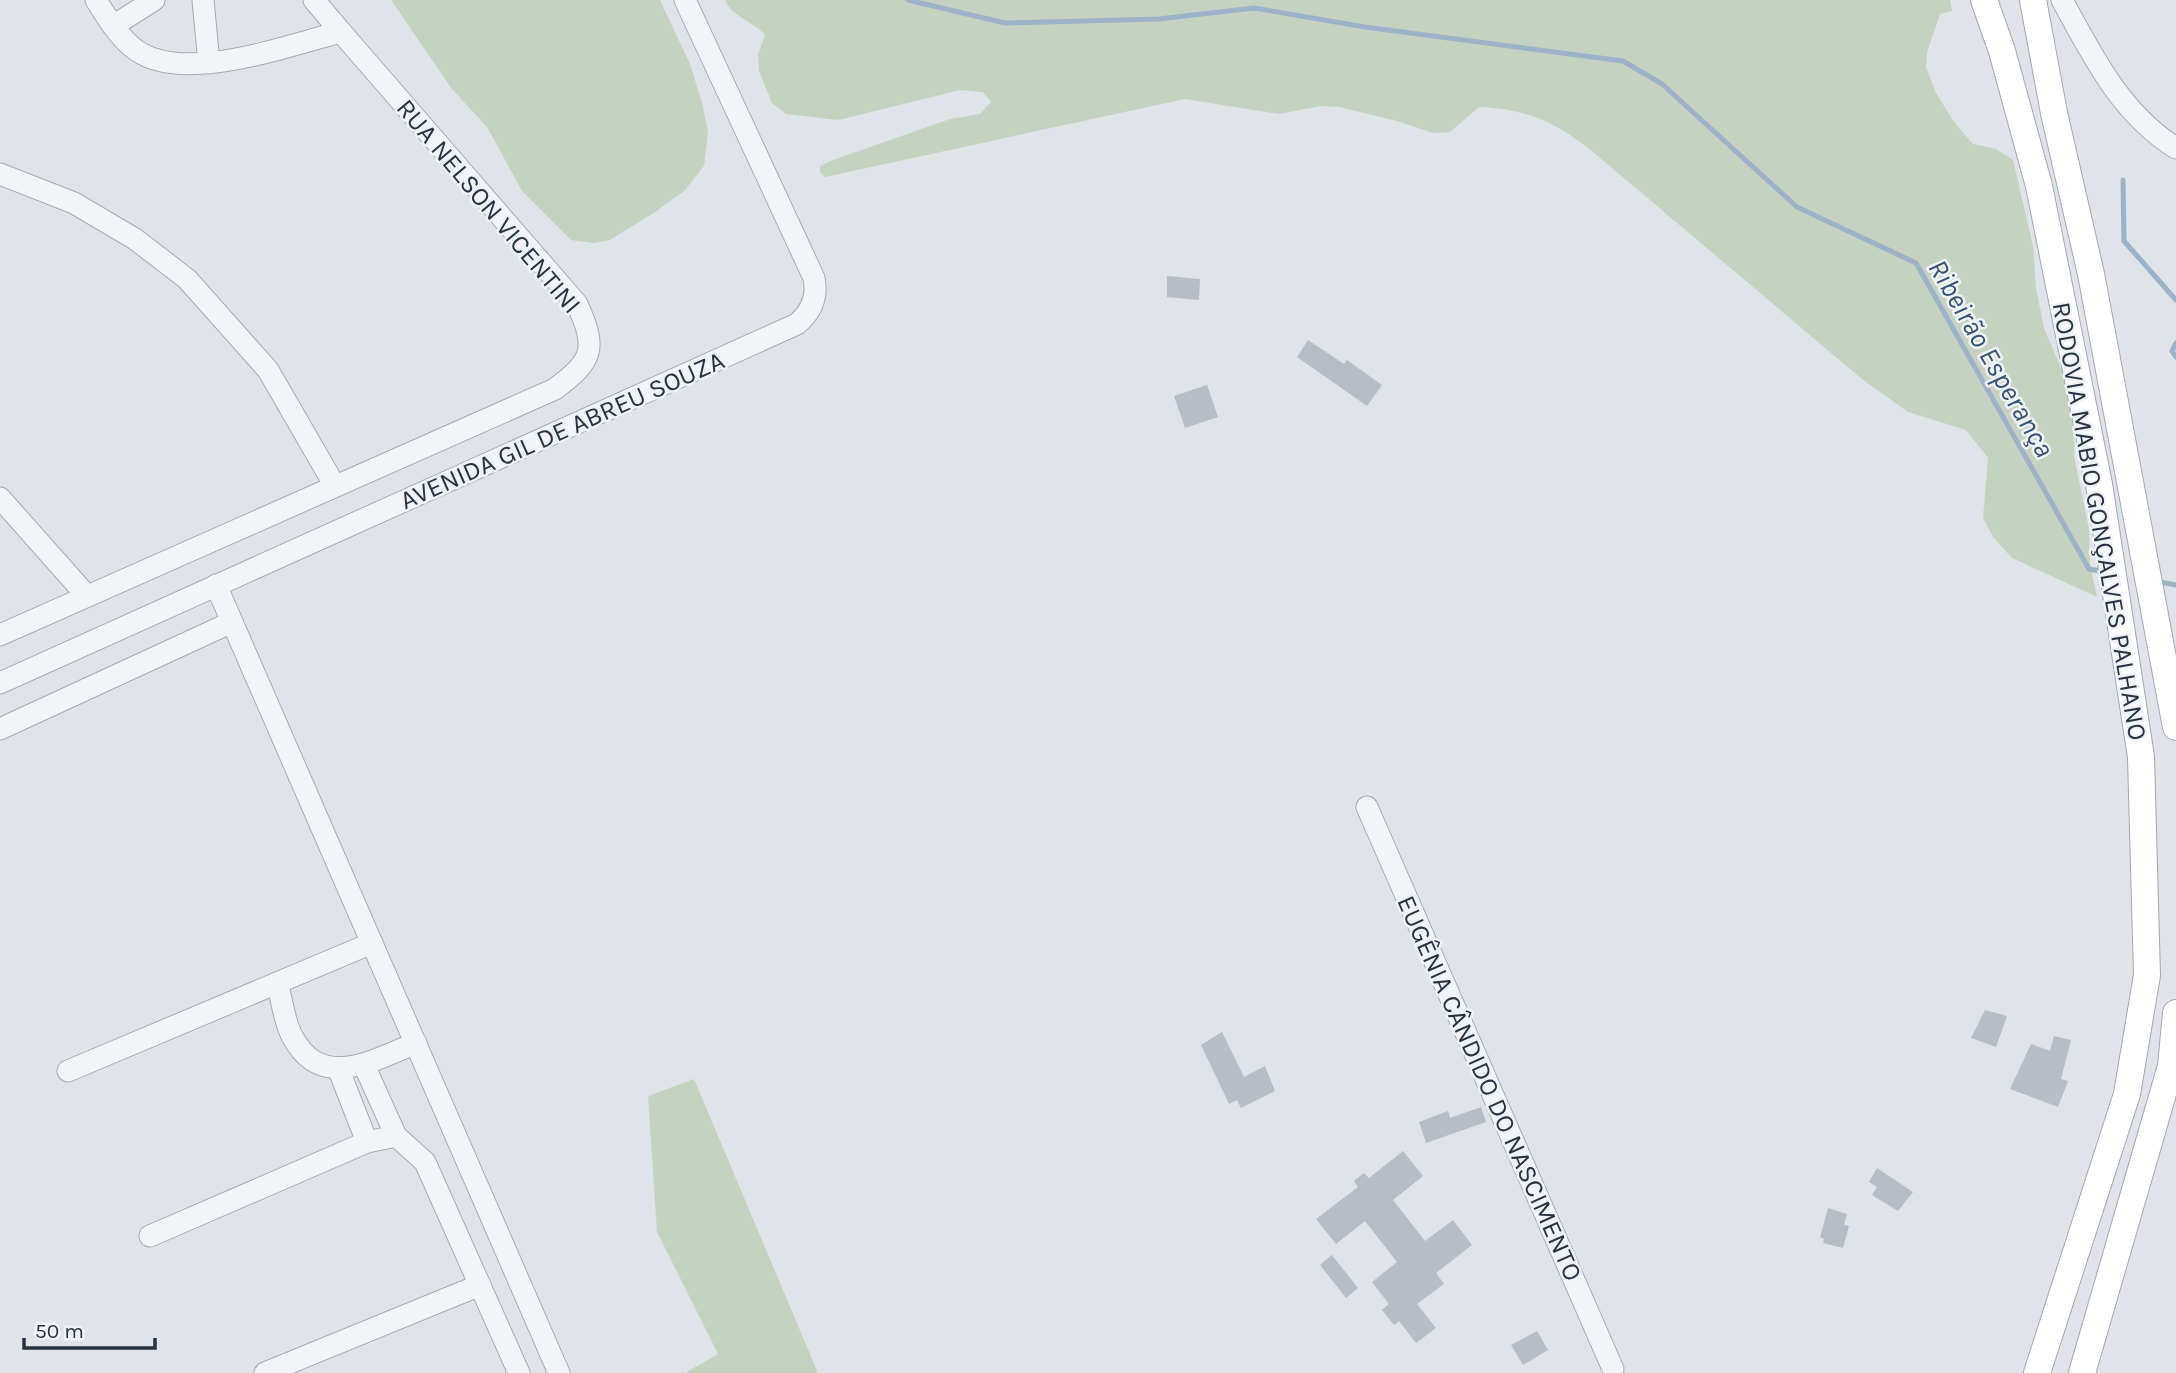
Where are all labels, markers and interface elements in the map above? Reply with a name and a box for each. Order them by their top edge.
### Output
street label: RUA NELSON VICENTINI [390,93,587,320]
water label: Ribeirão Esperança [1922,253,2062,463]
street label: RODOVIA MABIO GONÇALVES PALHANO [2046,300,2153,743]
street label: AVENIDA GIL DE ABREU SOUZA [395,345,729,516]
street label: EUGÊNIA CÂNDIDO DO NASCIMENTO [1390,891,1589,1286]
scale bar [24,1306,156,1350]
text: 50 m [35,1319,84,1343]

